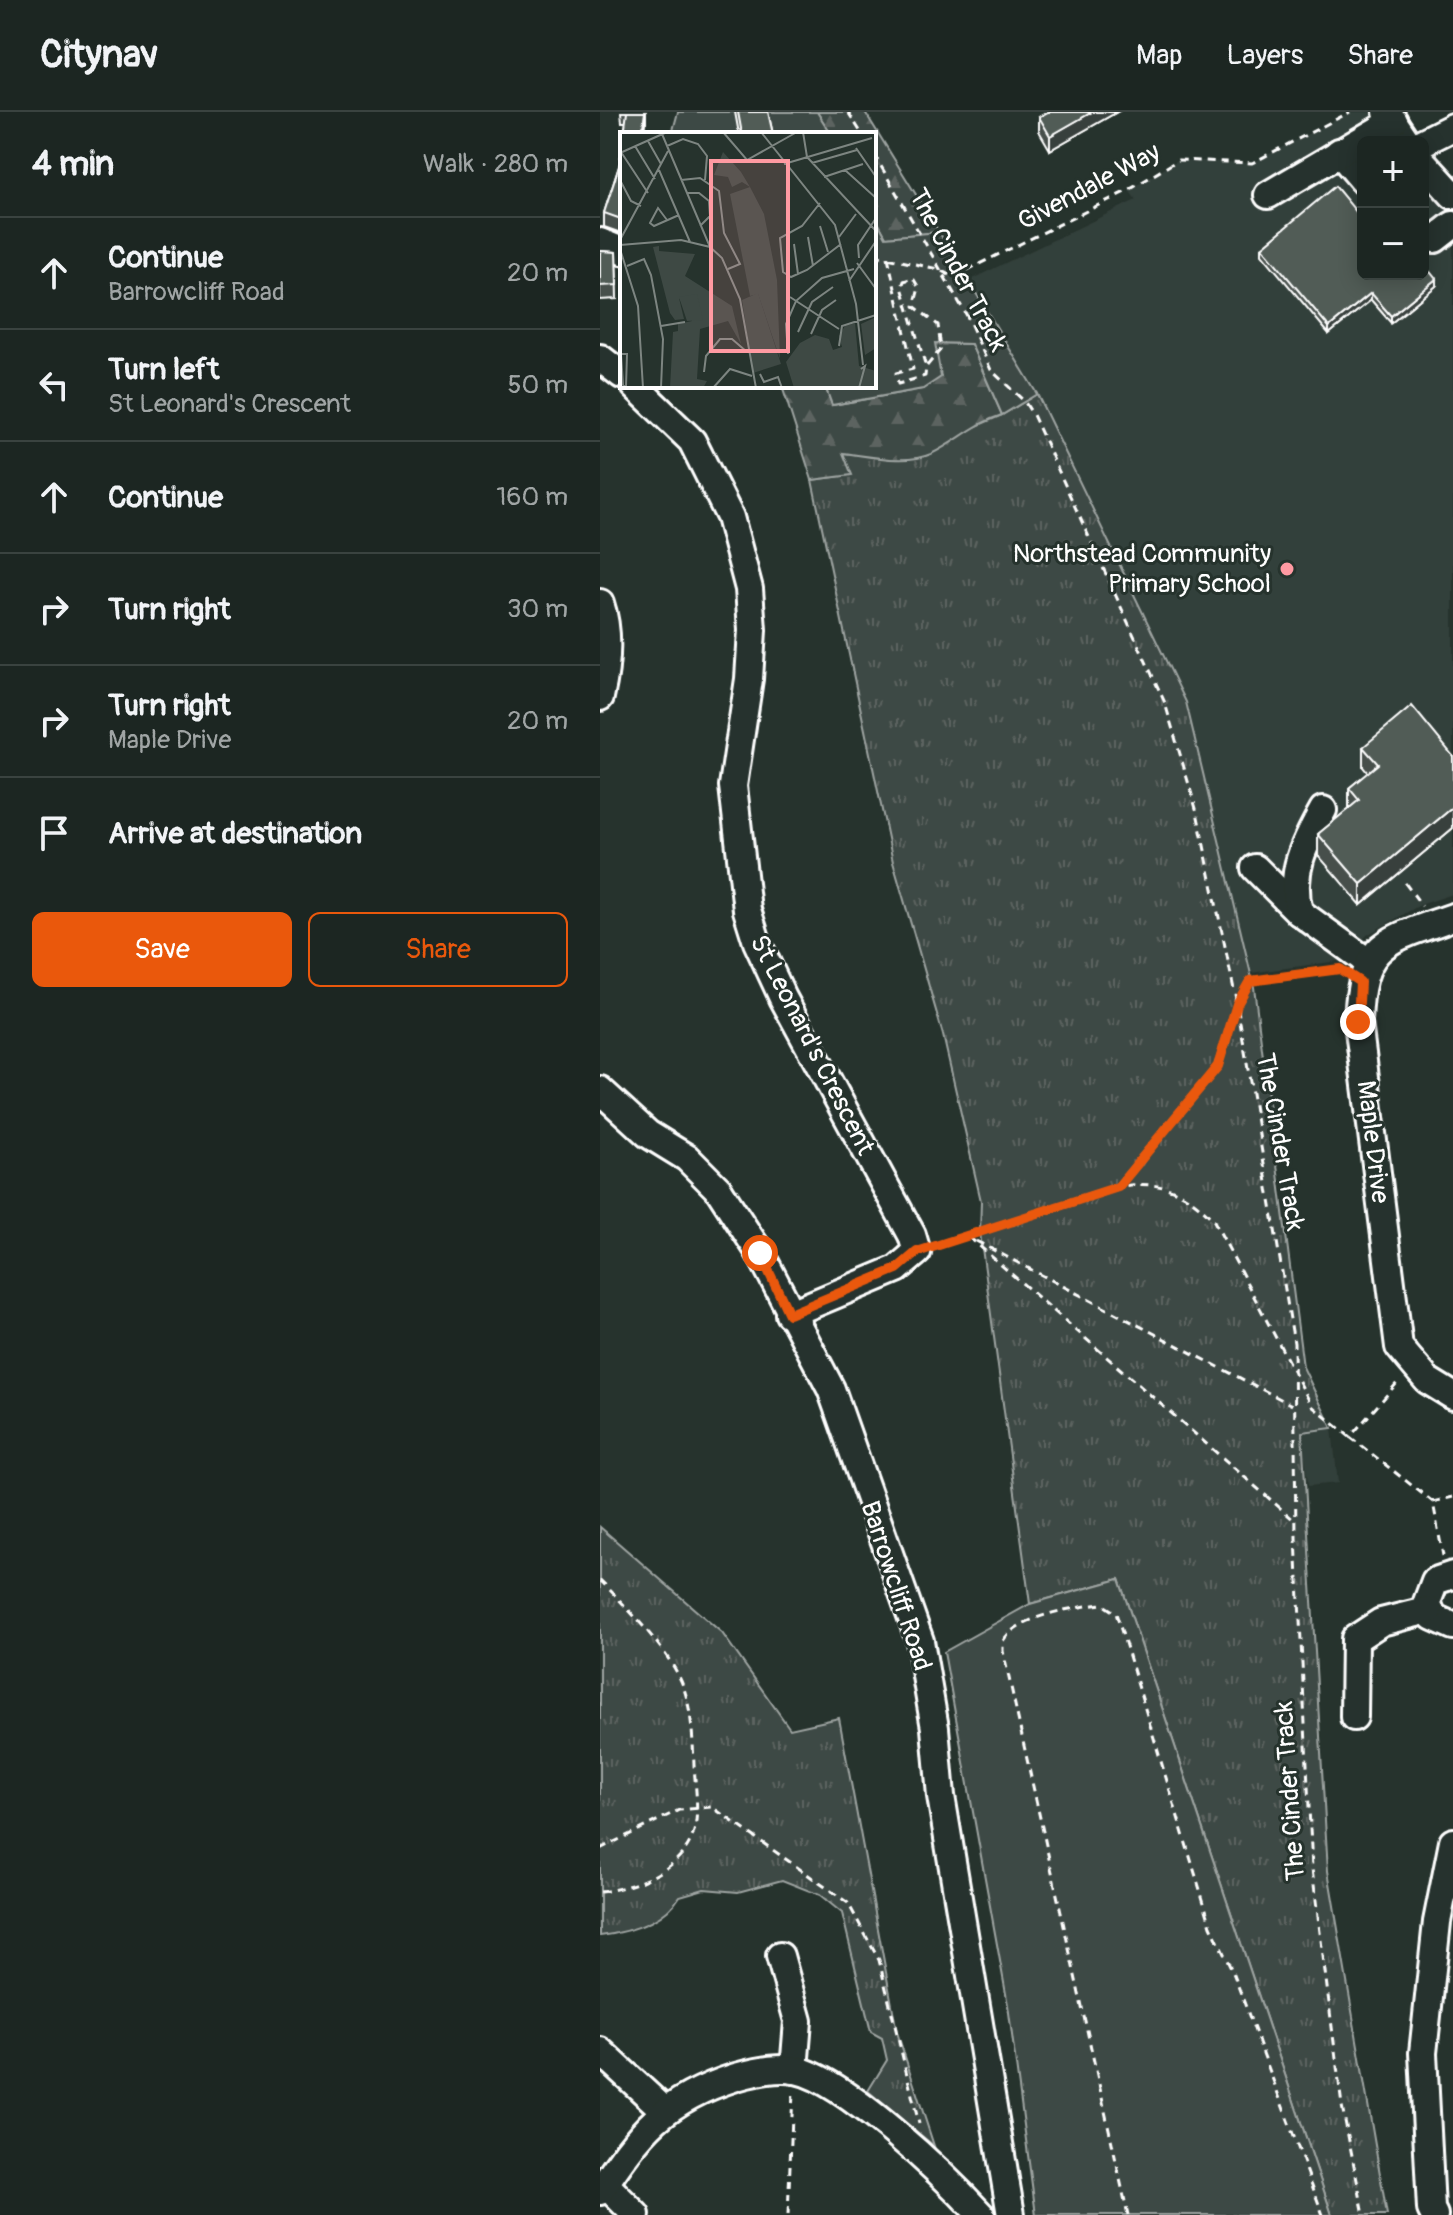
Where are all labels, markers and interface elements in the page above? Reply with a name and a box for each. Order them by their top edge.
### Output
text: Citynav [40,31,158,79]
text: Map [1136,38,1182,73]
text: Layers [1226,38,1303,73]
text: Share [1347,38,1413,73]
inset map [620,132,876,388]
street label: Givendale Way [1013,136,1165,238]
map controls [1357,136,1429,280]
button: + [1357,136,1429,208]
text: 4 min [32,143,114,186]
text: Walk · 280 m [423,148,568,180]
street label: The Cinder Track [902,183,1014,357]
button: − [1357,208,1429,280]
text: Continue [108,239,223,276]
icon: ahead [32,251,76,295]
text: 20 m [507,257,568,289]
text: Barrowcliff Road [108,276,285,308]
text: Turn left [108,351,219,388]
icon: left [32,363,76,407]
text: 50 m [507,369,568,401]
text: St Leonard's Crescent [108,388,351,420]
icon: ahead [32,475,76,519]
text: Continue [108,479,223,516]
text: 160 m [496,481,568,513]
place label: Northstead Community Primary School [1013,538,1271,600]
marker: Northstead Community Primary School [1278,560,1296,578]
icon: right [32,587,76,631]
text: Turn right [108,591,231,628]
text: 30 m [507,593,568,625]
text: Turn right [108,687,231,724]
icon: right [32,699,76,743]
text: 20 m [507,705,568,737]
text: Maple Drive [108,724,231,756]
icon: arrive [32,811,76,855]
text: Arrive at destination [108,815,362,852]
button: Save [32,912,292,987]
button: Share [308,912,568,987]
street label: St Leonard's Crescent [743,930,882,1161]
route end [1340,1004,1376,1040]
street label: The Cinder Track [1249,1051,1311,1234]
street label: Maple Drive [1350,1079,1396,1205]
route start [742,1235,778,1271]
street label: Barrowcliff Road [853,1497,939,1675]
street label: The Cinder Track [1268,1700,1312,1882]

